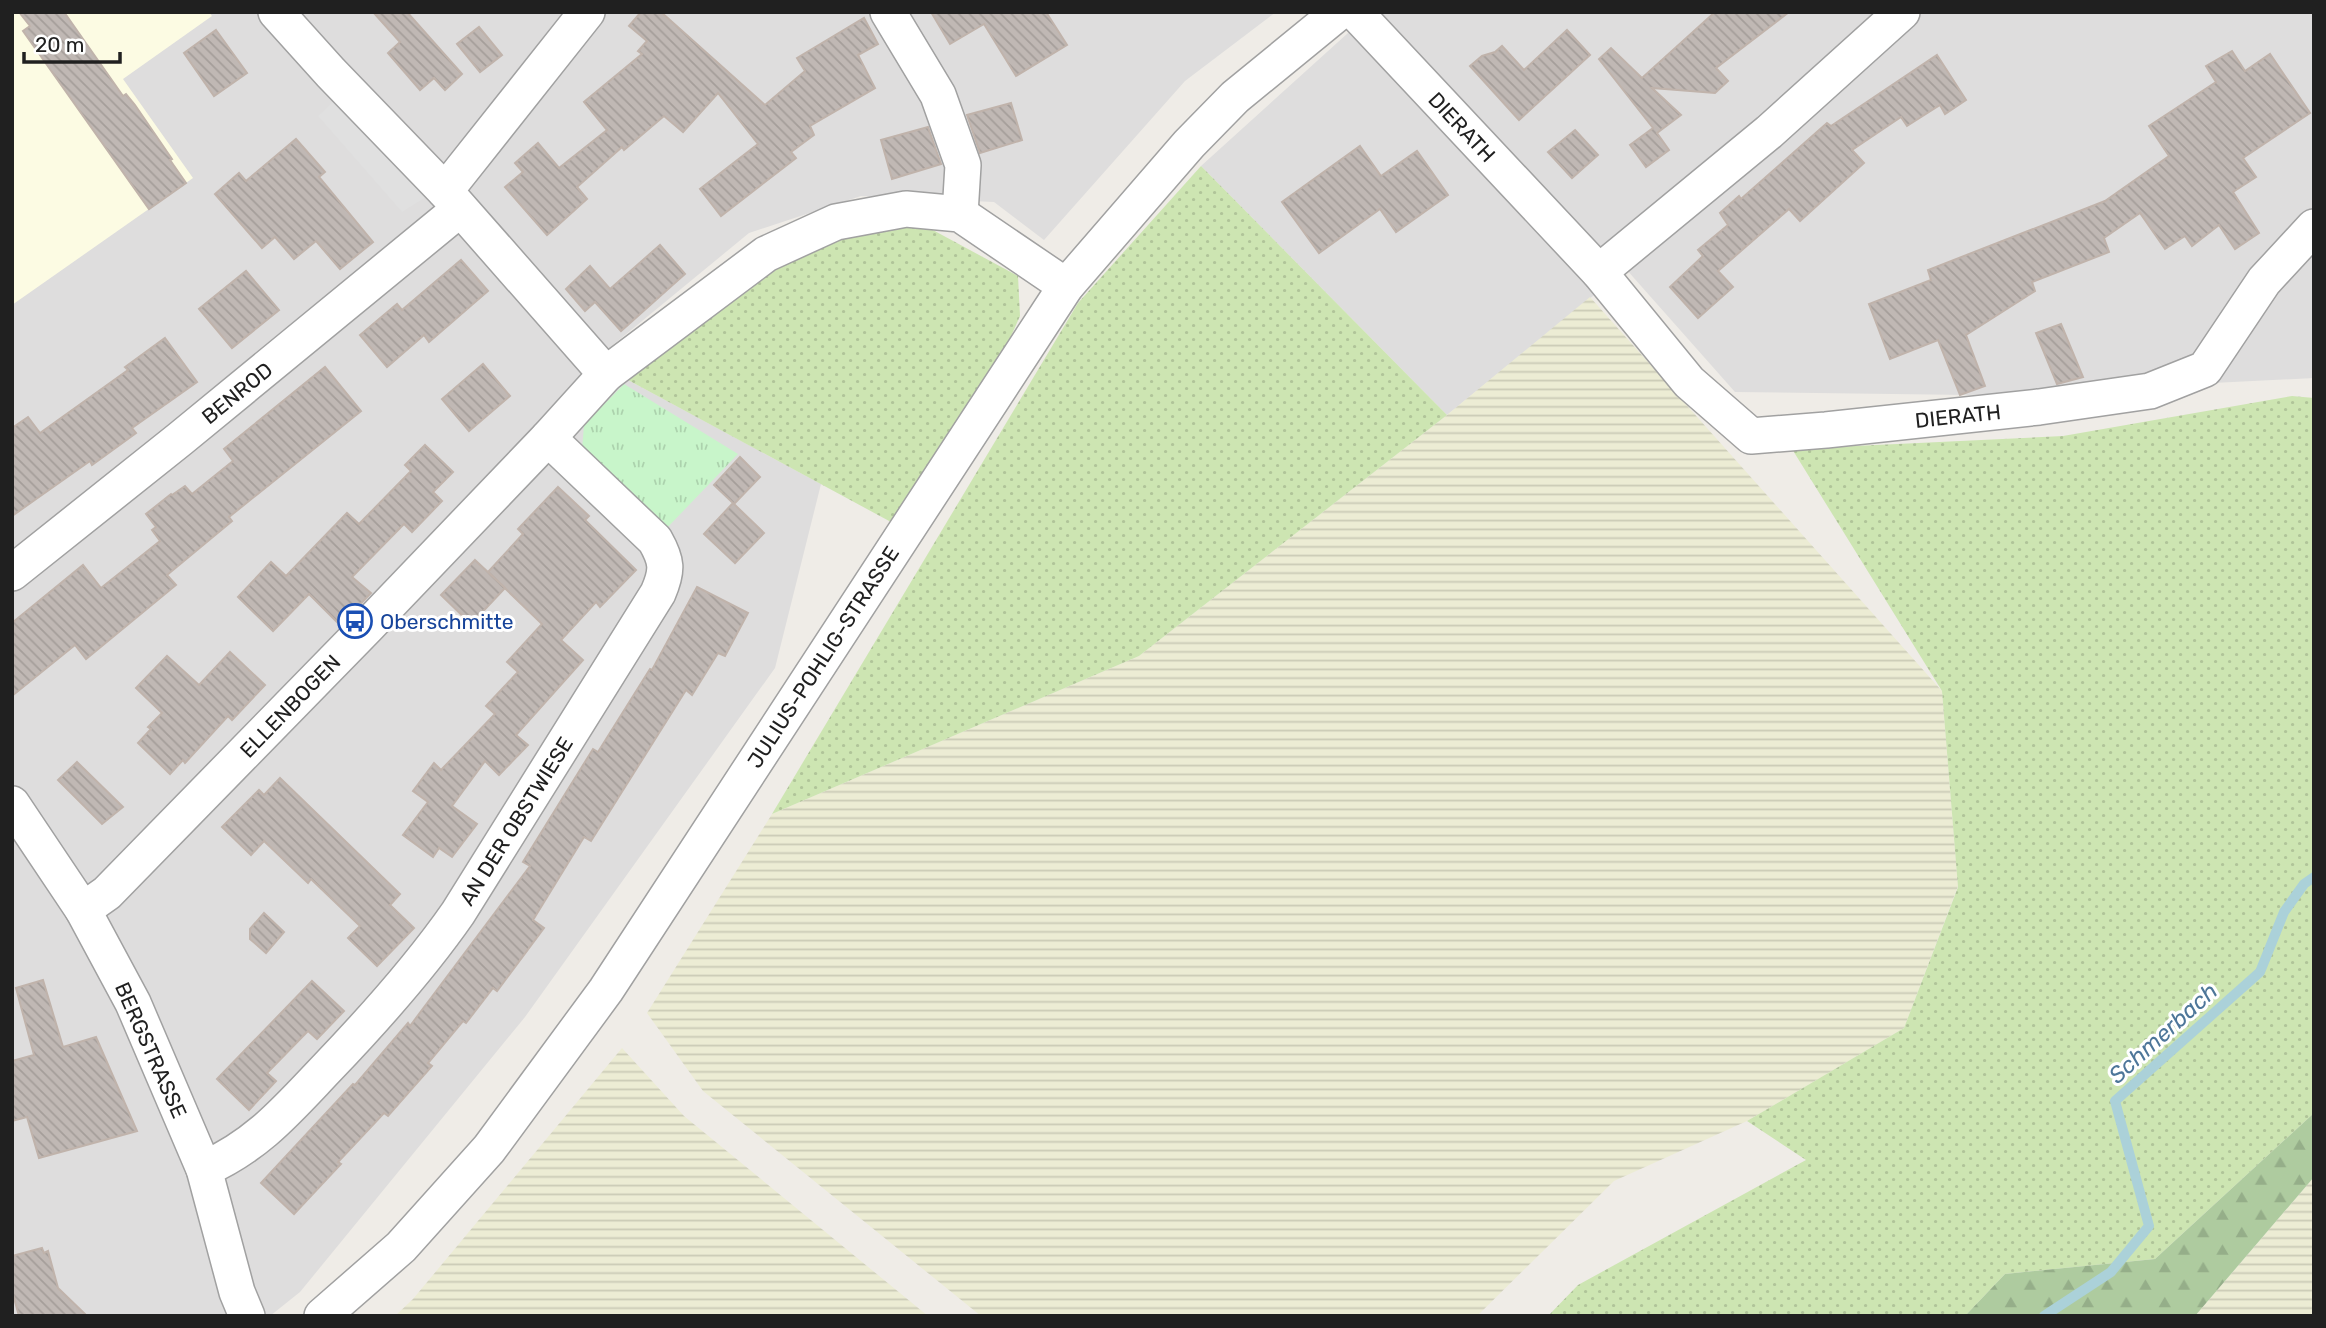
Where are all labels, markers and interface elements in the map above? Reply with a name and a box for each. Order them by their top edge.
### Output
scale bar [24,21,121,65]
text: 20 m [35,32,84,57]
street label: DIERATH [1423,87,1501,167]
street label: BENROD [197,357,277,429]
street label: DIERATH [1914,399,2002,433]
street label: JULIUS-POHLIG-STRASSE [742,542,904,772]
bus stop icon: Oberschmitte [336,602,374,640]
place label: Oberschmitte [380,609,513,634]
street label: ELLENBOGEN [235,649,345,763]
street label: AN DER OBSTWIESE [454,732,578,910]
water label: Schmerbach [2103,977,2223,1089]
street label: BERGSTRASSE [110,978,192,1122]

